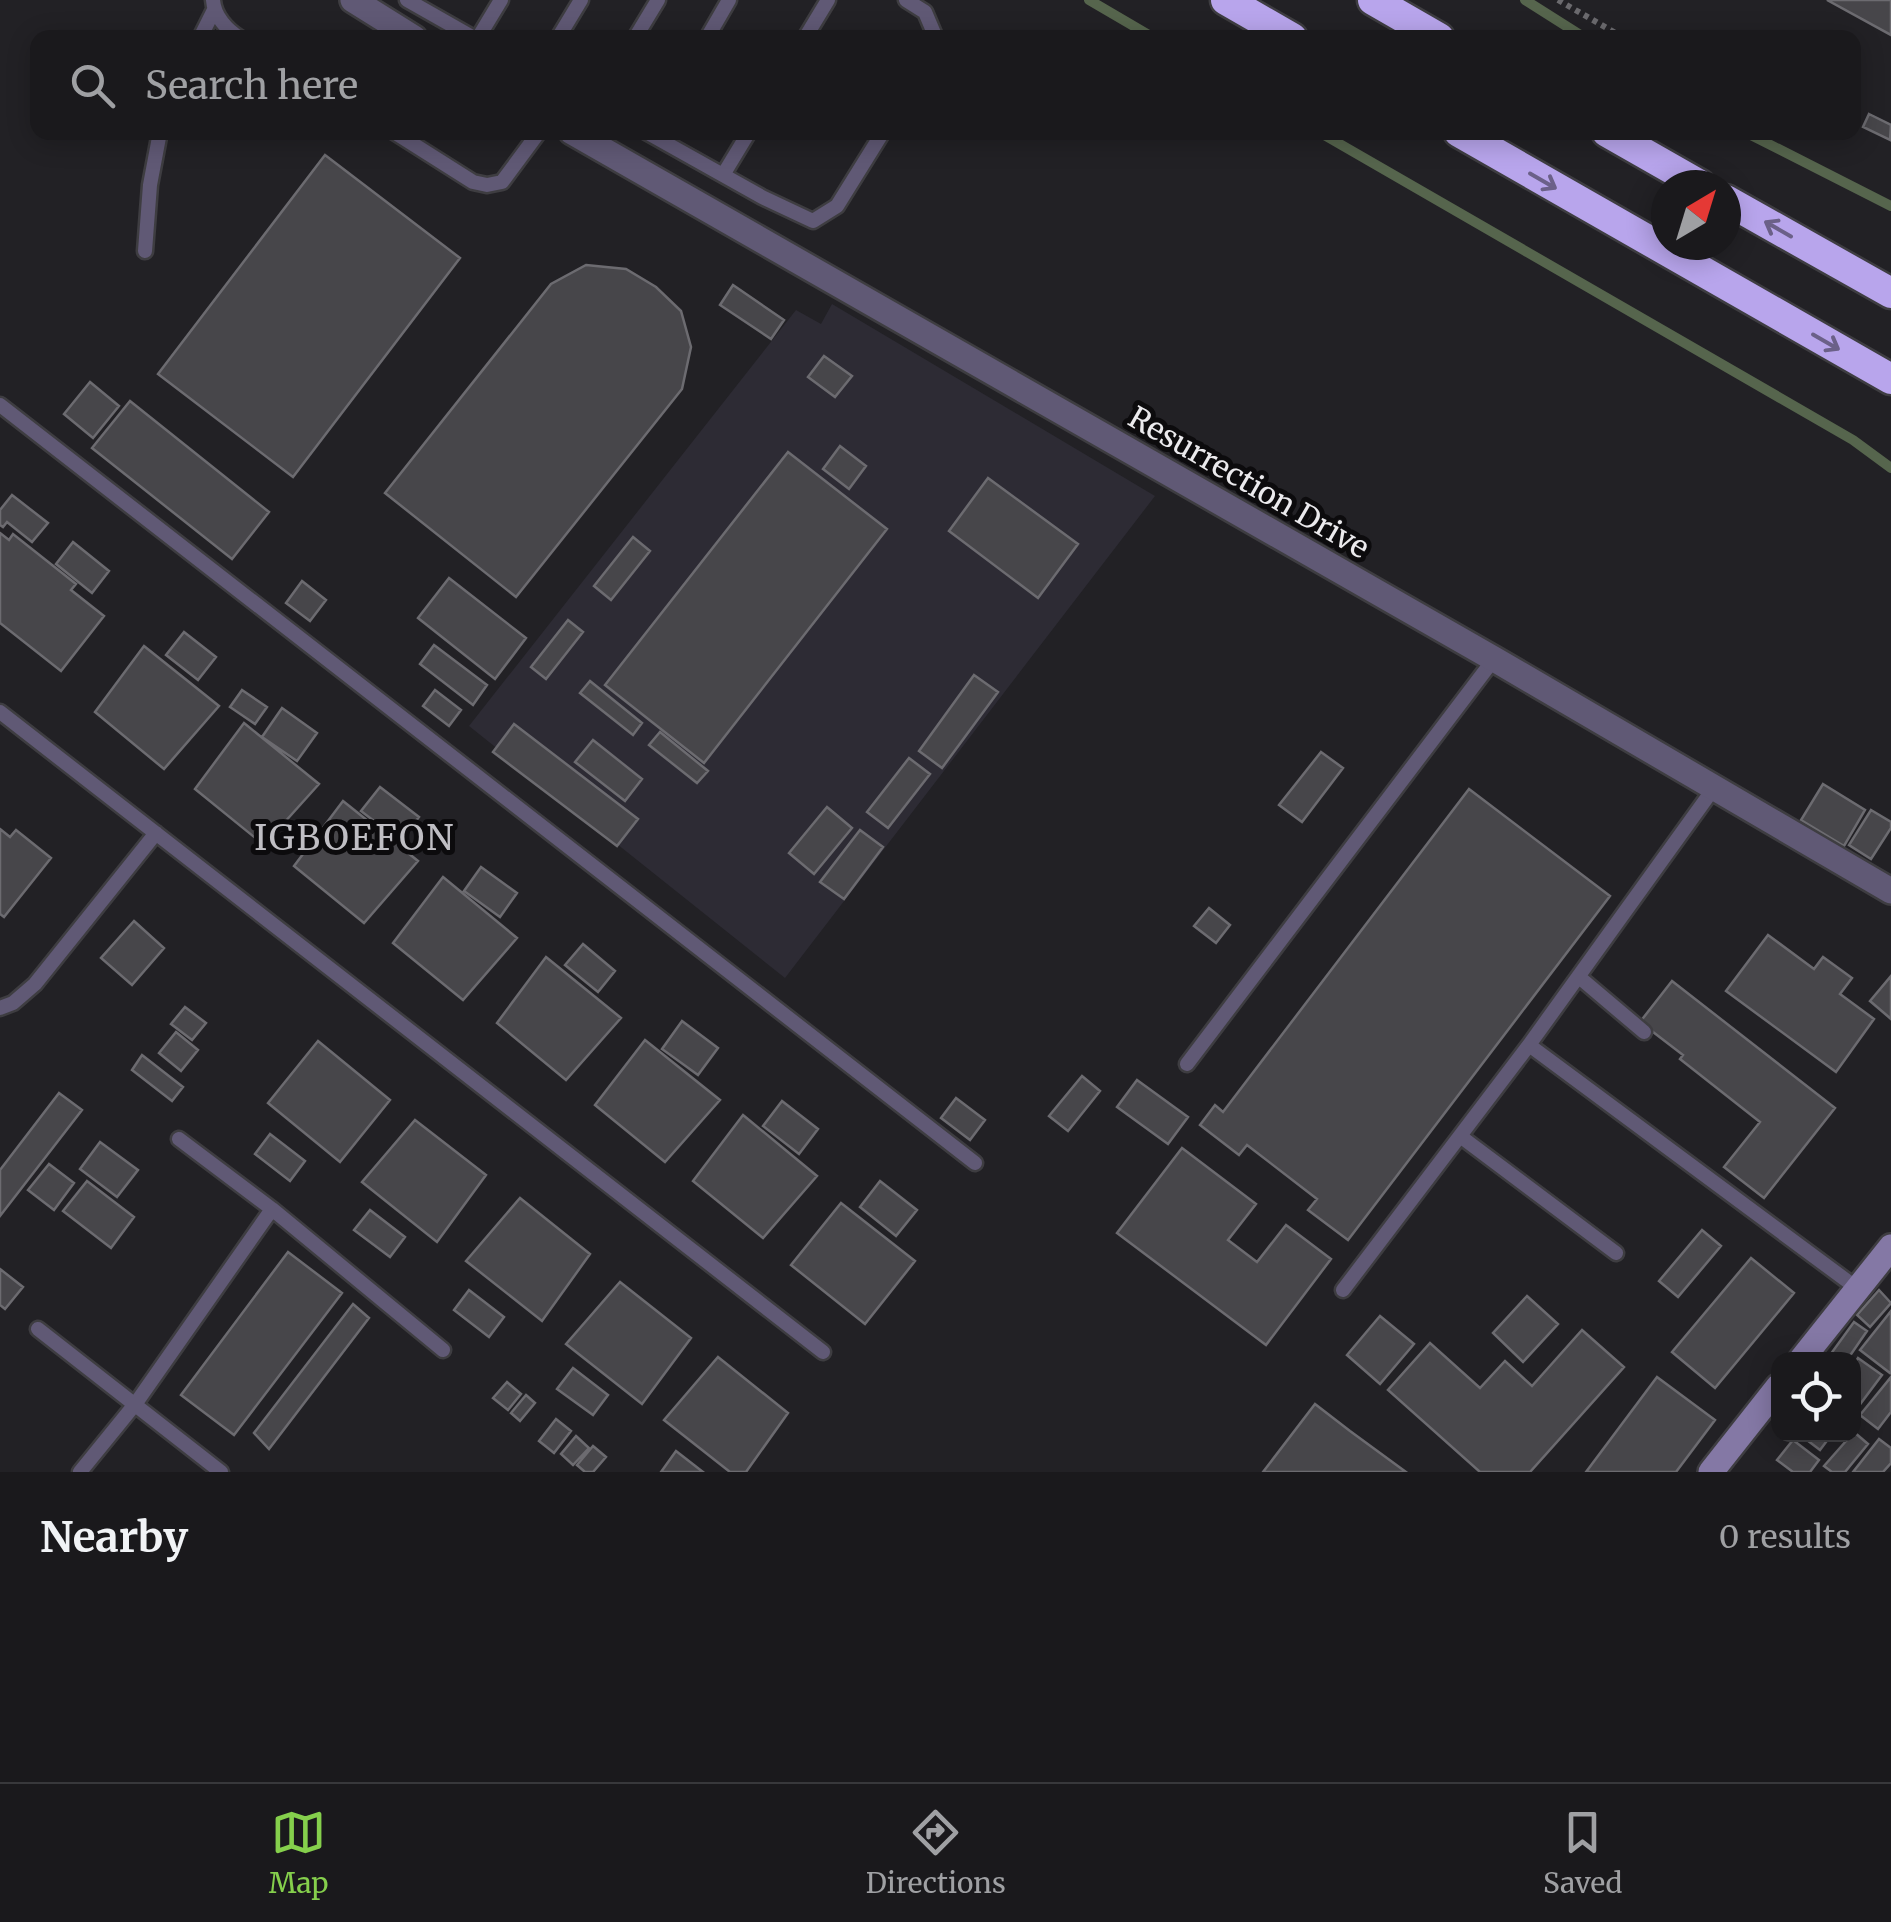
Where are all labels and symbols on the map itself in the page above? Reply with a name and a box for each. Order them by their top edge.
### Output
north arrow [1651,170,1741,260]
one-way arrow [1528,171,1558,191]
one-way arrow [1764,219,1793,239]
one-way arrow [1811,332,1840,352]
street label: Resurrection Drive [1122,398,1376,566]
district label: IGBOEFON [254,816,456,860]

